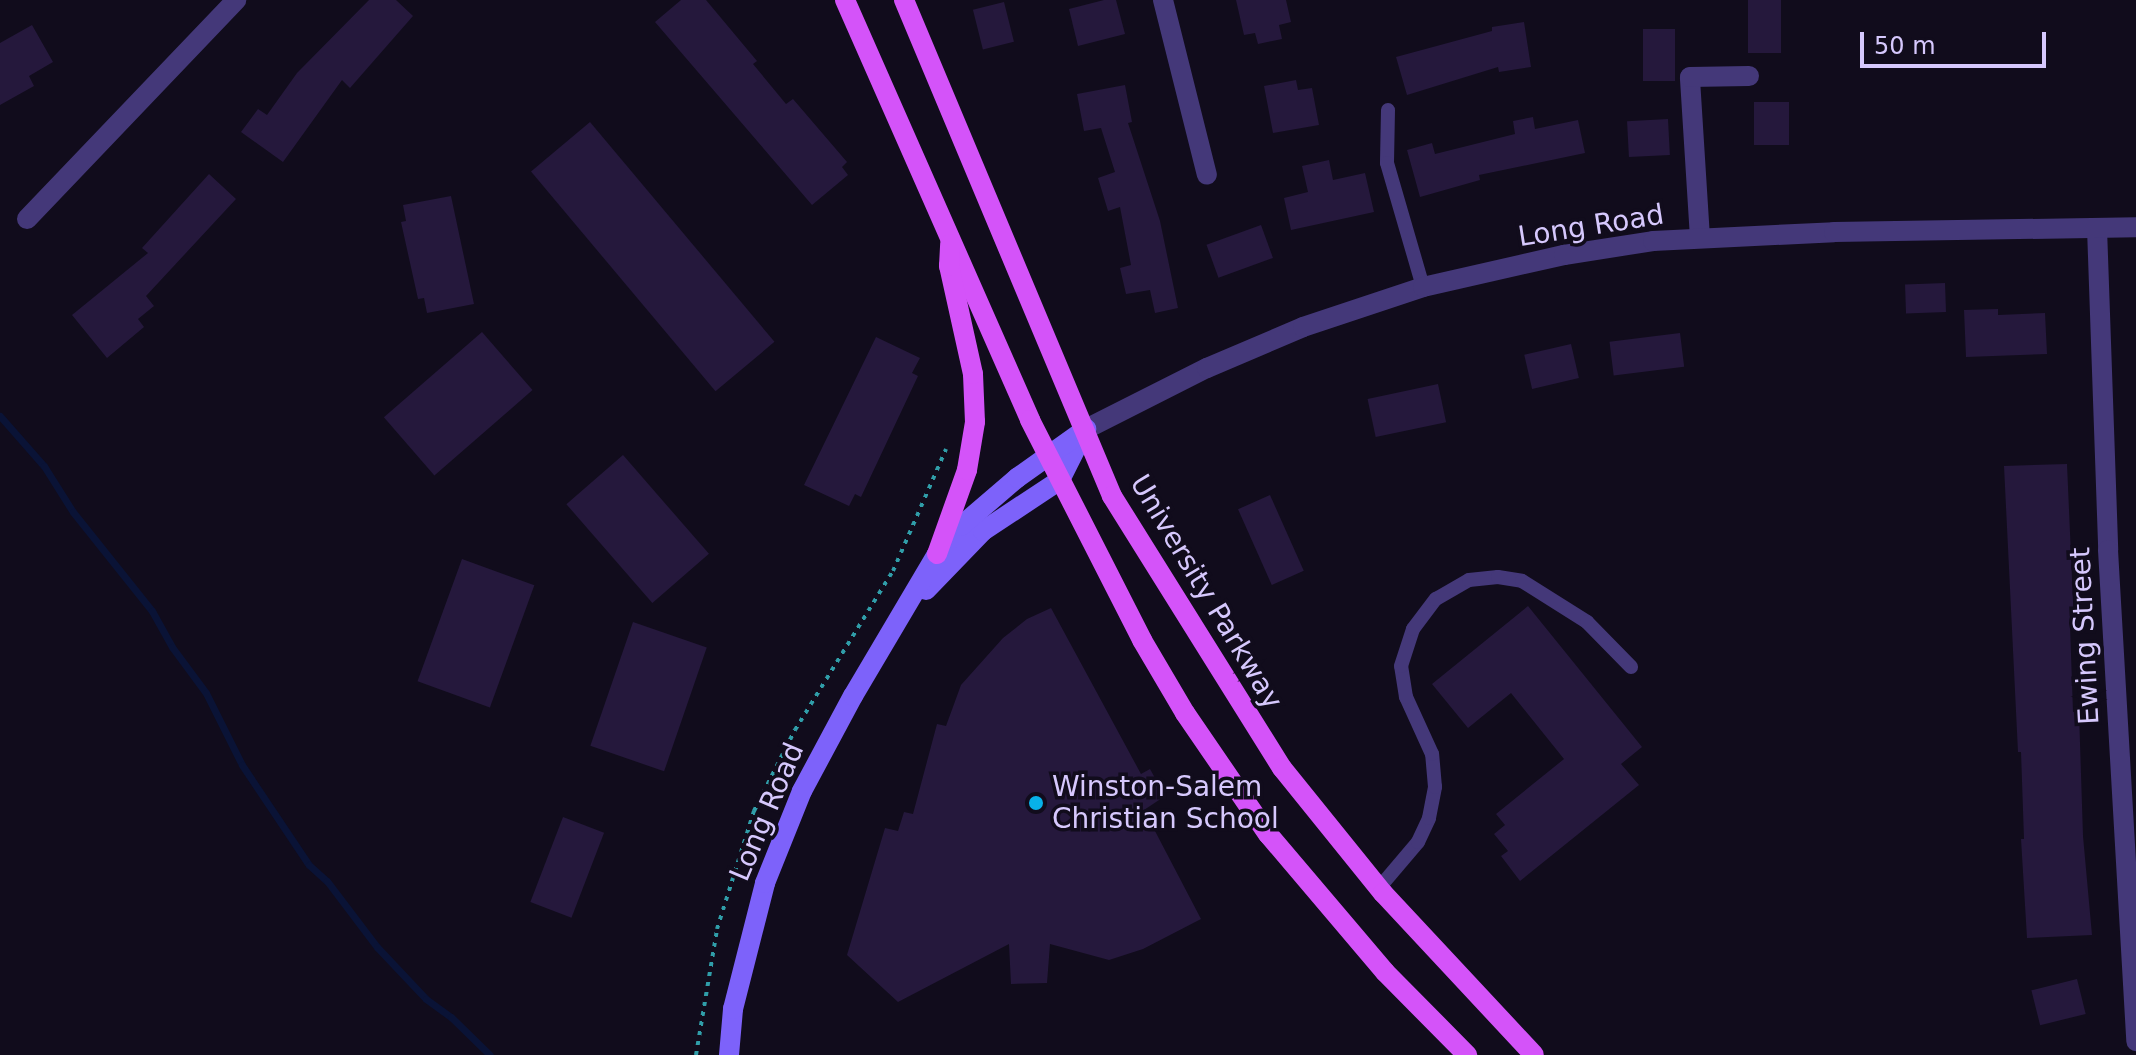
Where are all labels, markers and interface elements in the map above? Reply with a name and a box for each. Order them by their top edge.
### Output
scale bar [1864,16,2050,66]
text: 50 m [1874,32,1936,60]
street label: Long Road [1516,198,1666,254]
street label: University Parkway [1123,469,1289,715]
street label: Ewing Street [2064,546,2106,726]
street label: Long Road [723,738,811,886]
place label: Winston-Salem Christian School [1052,770,1279,836]
marker: Winston-Salem Christian School [1027,794,1045,812]

